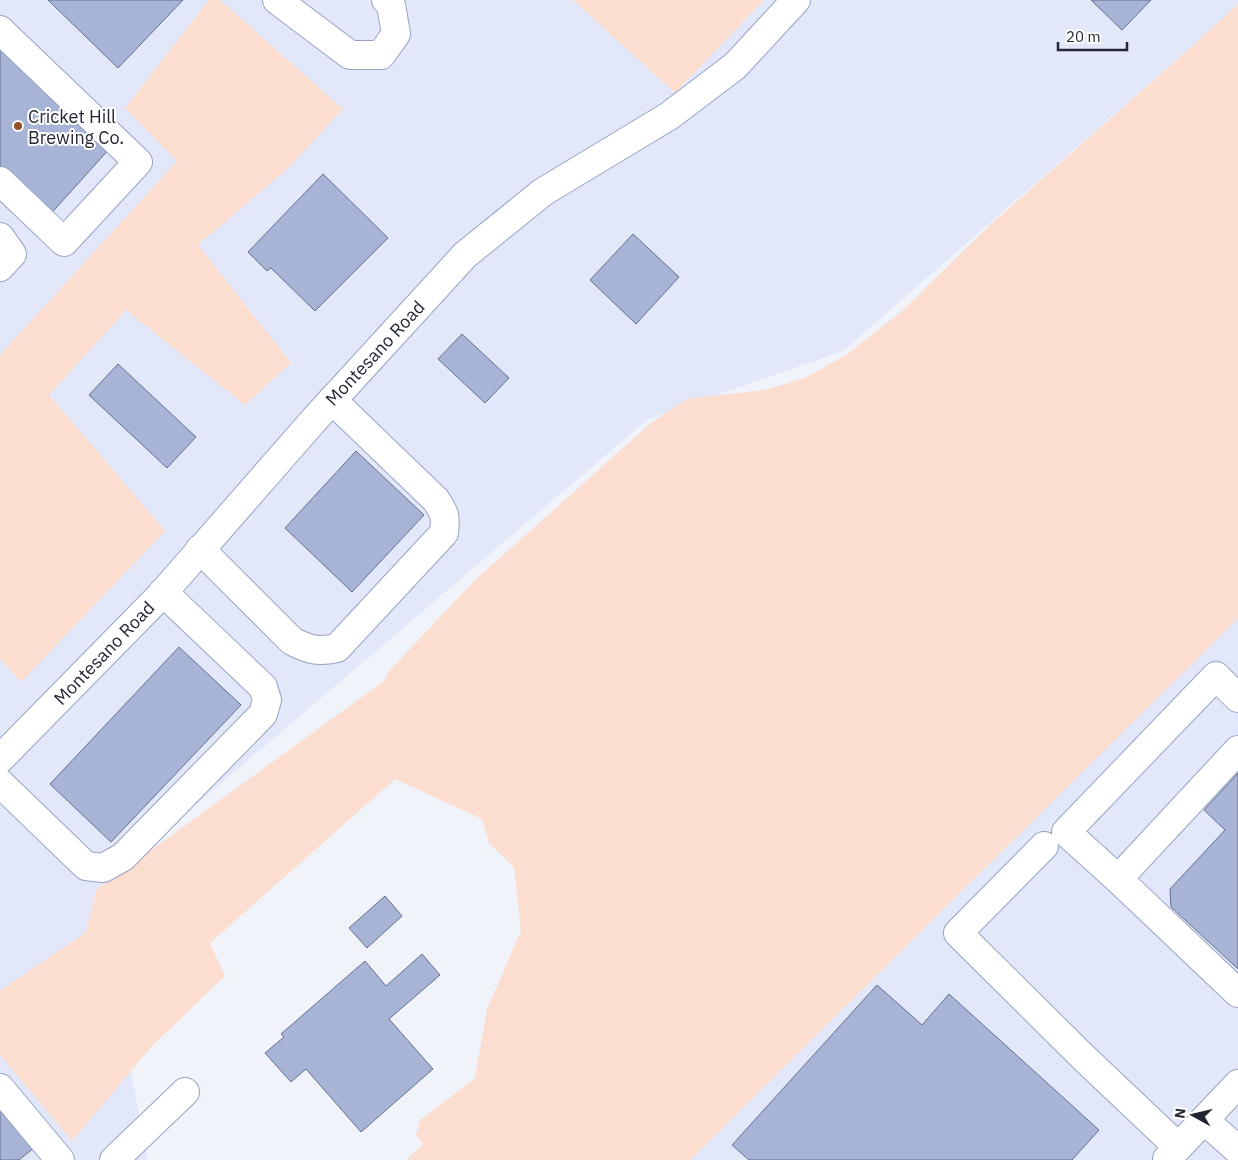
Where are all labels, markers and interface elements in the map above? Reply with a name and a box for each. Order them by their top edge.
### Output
scale bar [1058,20,1127,52]
text: 20 m [1066,27,1101,46]
place label: Cricket Hill Brewing Co. [28,105,124,149]
marker: Cricket Hill Brewing Co. [12,120,24,132]
street label: Montesano Road [320,296,430,410]
street label: Montesano Road [49,596,159,710]
north arrow [1168,1090,1218,1140]
text: N [1171,1107,1190,1119]

